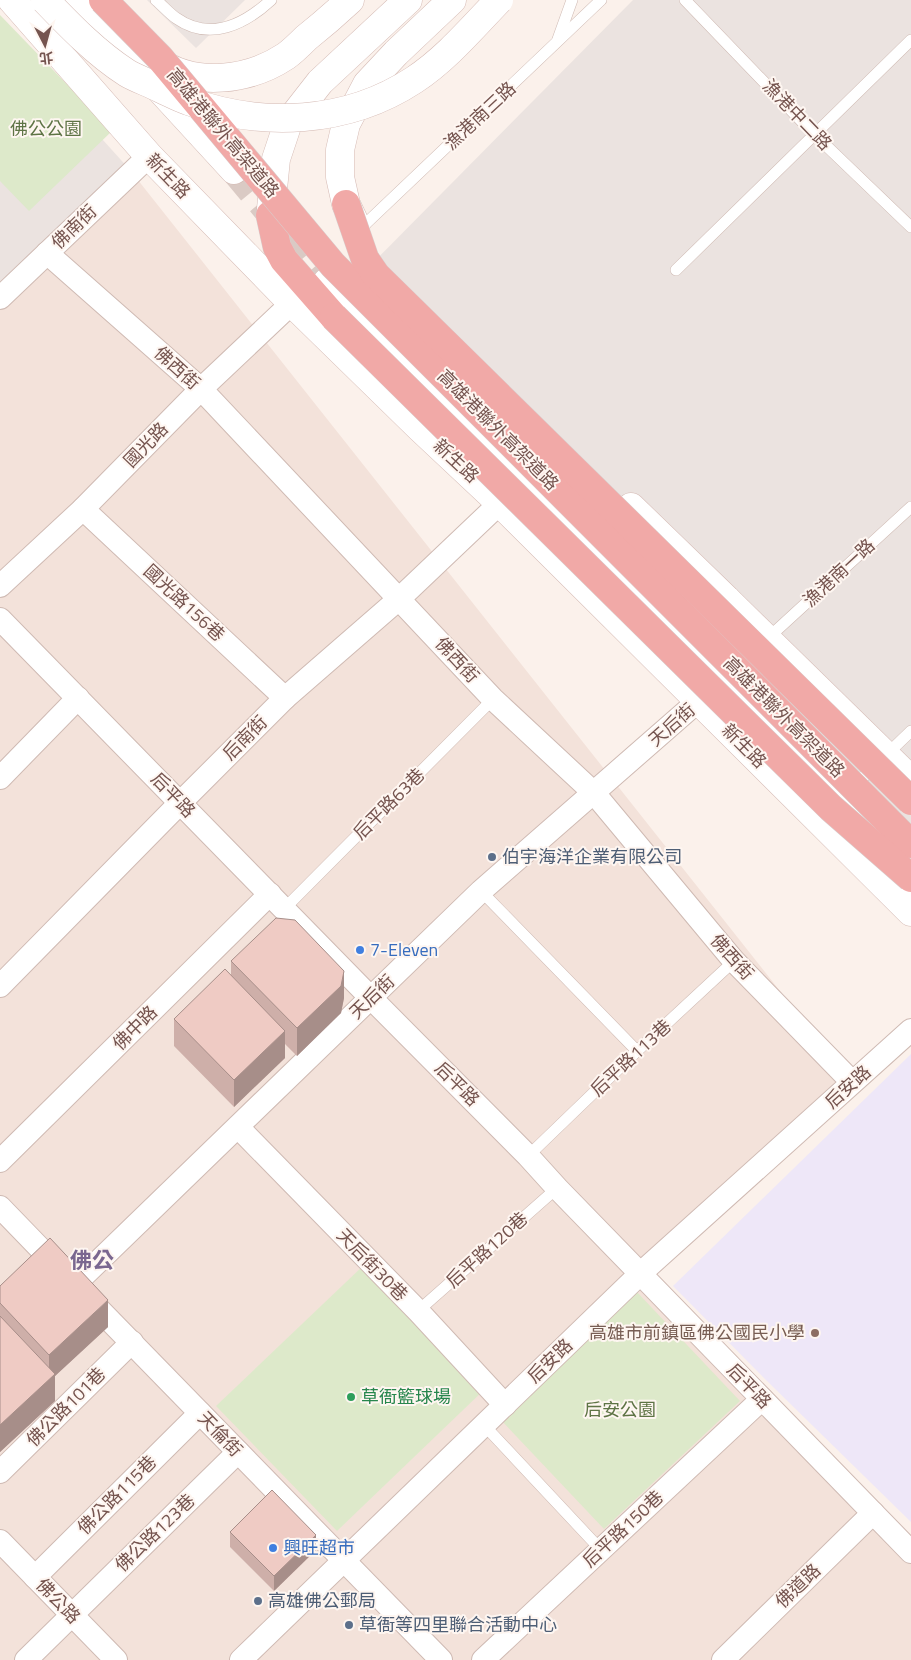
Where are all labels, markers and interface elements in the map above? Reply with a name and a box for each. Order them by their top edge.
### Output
north arrow [20,20,70,70]
text: 北 [38,47,54,70]
street label: 高雄港聯外高架道路 [161,62,286,203]
street label: 漁港中二路 [756,73,838,156]
street label: 漁港南三路 [438,75,522,156]
park label: 佛公公園 [10,115,82,142]
street label: 新生路 [140,147,197,204]
street label: 佛南街 [45,198,102,255]
street label: 佛西街 [148,340,206,396]
street label: 高雄港聯外高架道路 [432,363,565,496]
street label: 國光路 [117,416,174,473]
street label: 新生路 [427,432,485,489]
street label: 漁港南一路 [797,532,881,613]
street label: 國光路156巷 [138,558,231,647]
street label: 佛西街 [429,631,486,689]
street label: 高雄港聯外高架道路 [718,650,851,783]
street label: 天后街 [642,697,701,753]
street label: 后南街 [216,709,273,766]
street label: 新生路 [716,717,773,774]
street label: 后平路63巷 [347,762,431,846]
street label: 后平路 [145,766,202,823]
place label: 伯宇海洋企業有限公司 [502,843,682,870]
marker: 伯宇海洋企業有限公司 [486,851,498,863]
street label: 佛西街 [704,928,760,986]
place label: 7-Eleven [370,936,438,963]
marker: 7-Eleven [354,944,366,956]
street label: 天后街 [343,968,400,1025]
street label: 佛中路 [106,999,163,1056]
street label: 后平路113巷 [584,1013,677,1102]
street label: 后平路 [429,1055,486,1112]
street label: 后安路 [819,1059,877,1115]
street label: 后平路120巷 [440,1205,534,1294]
street label: 天后街30巷 [331,1222,414,1307]
district label: 佛公 [70,1243,114,1277]
place label: 高雄市前鎮區佛公國民小學 [589,1319,805,1346]
marker: 高雄市前鎮區佛公國民小學 [809,1327,821,1339]
street label: 后安路 [521,1332,578,1389]
street label: 后平路 [721,1357,778,1414]
street label: 佛公路101巷 [20,1361,111,1452]
place label: 草衙籃球場 [361,1383,451,1410]
marker: 草衙籃球場 [345,1391,357,1403]
park label: 后安公園 [584,1396,656,1423]
street label: 天倫街 [192,1405,249,1462]
street label: 佛公路115巷 [71,1449,162,1540]
street label: 后平路150巷 [576,1484,669,1573]
street label: 佛公路123巷 [108,1487,201,1578]
place label: 興旺超市 [283,1534,355,1561]
marker: 興旺超市 [267,1542,279,1554]
street label: 佛道路 [769,1557,826,1614]
street label: 佛公路 [30,1572,87,1629]
place label: 高雄佛公郵局 [268,1587,376,1614]
marker: 高雄佛公郵局 [252,1595,264,1607]
place label: 草衙等四里聯合活動中心 [359,1611,557,1638]
marker: 草衙等四里聯合活動中心 [343,1619,355,1631]

